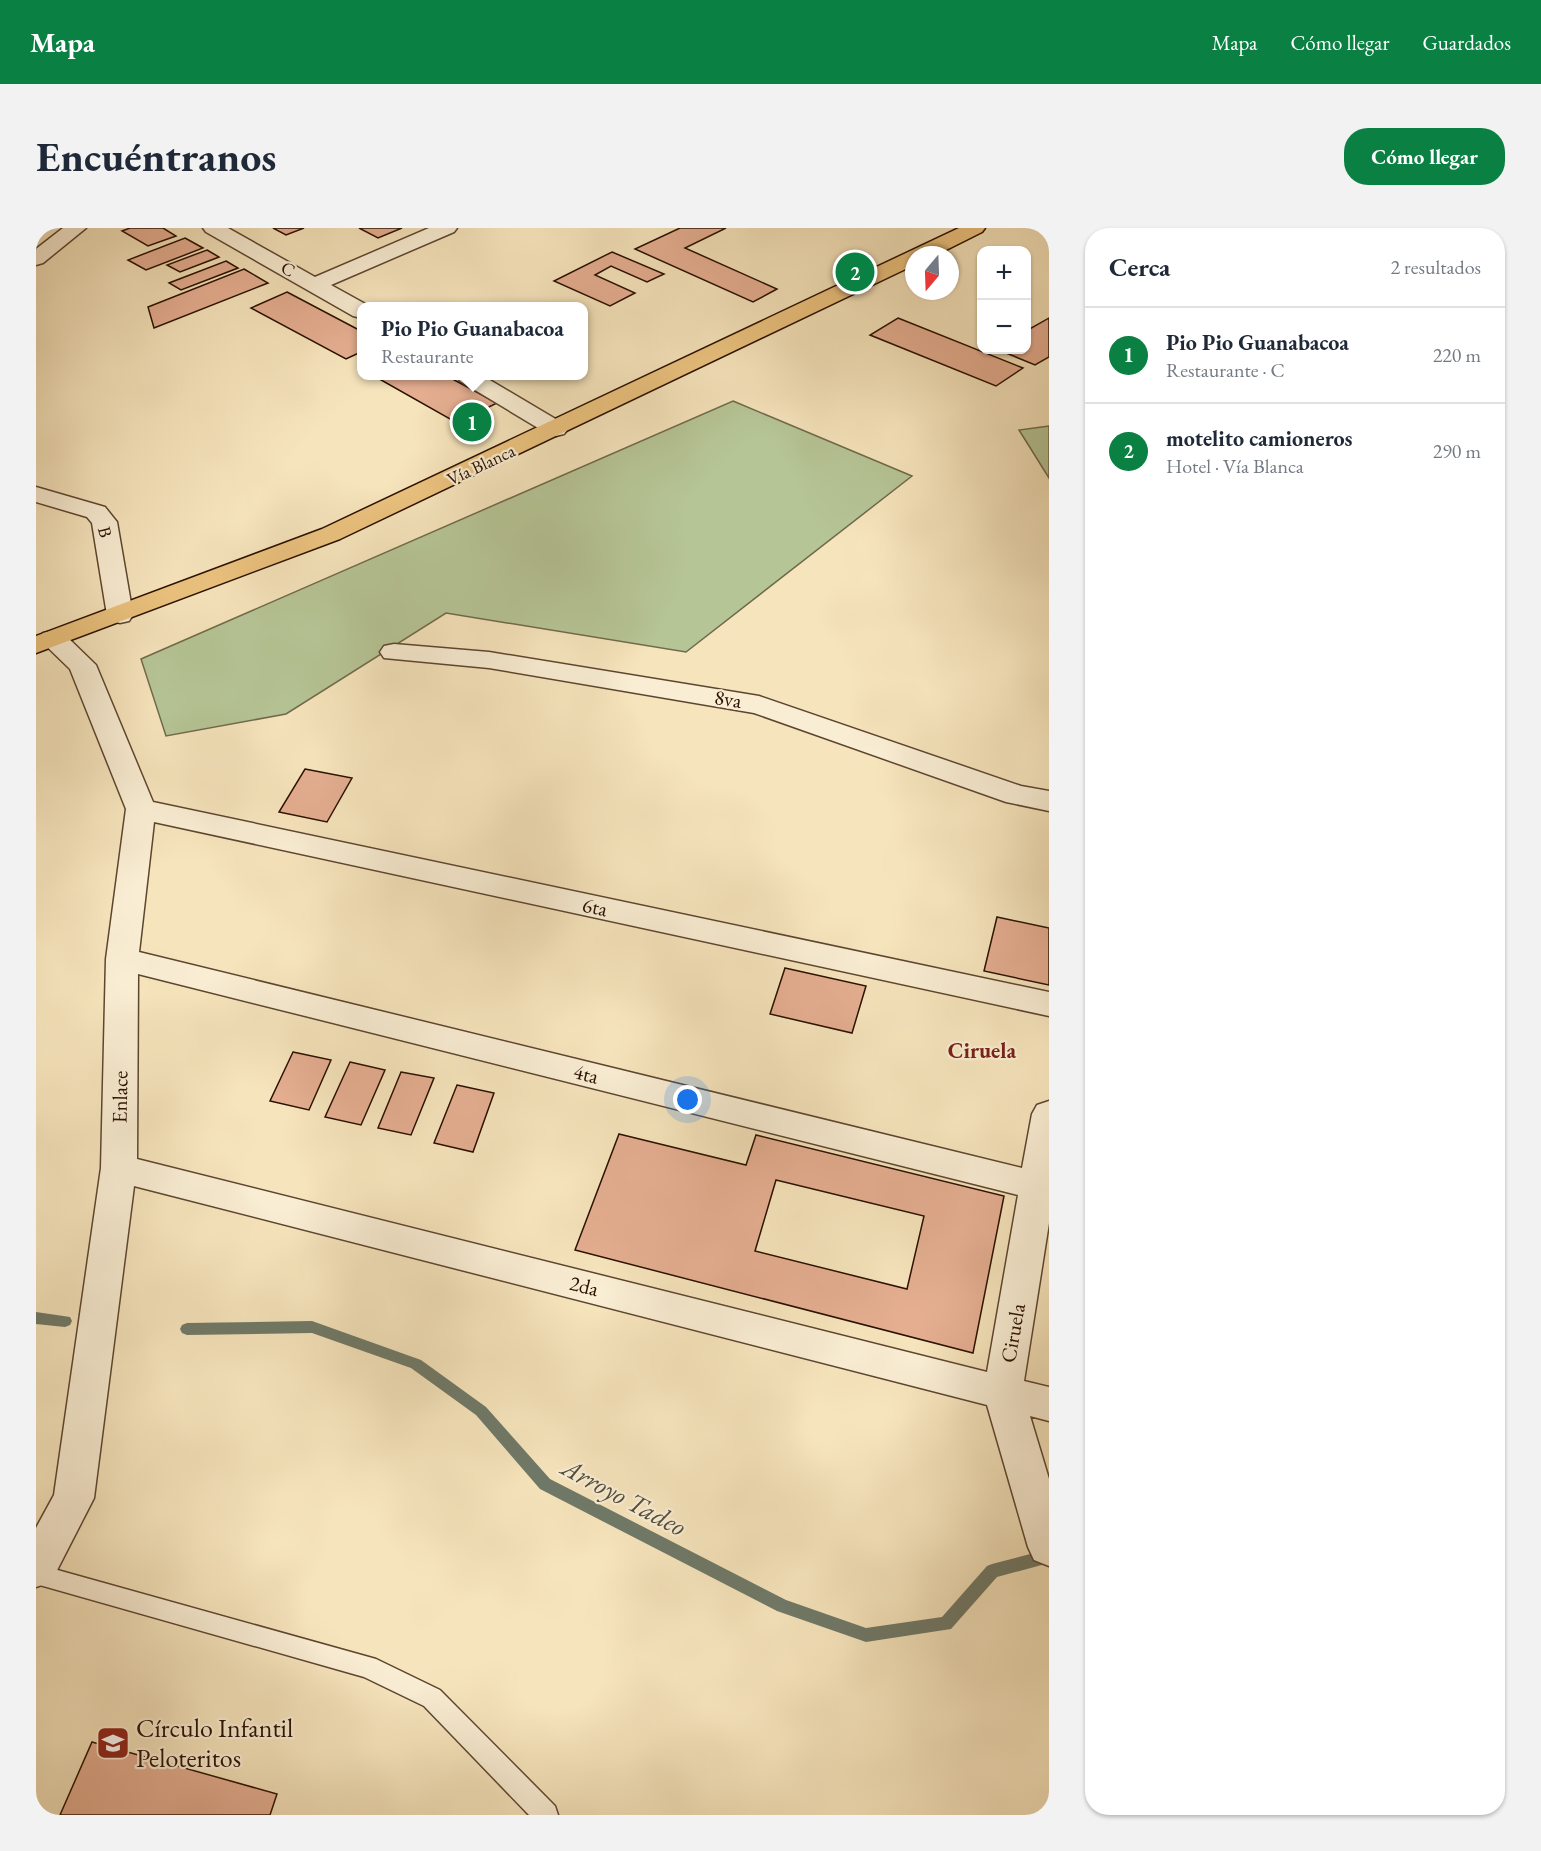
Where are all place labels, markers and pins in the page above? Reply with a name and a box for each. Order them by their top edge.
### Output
pin: 2 [836,250,874,294]
pin: 1 [452,400,492,444]
place label: Círculo Infantil Peloteritos [136,1711,293,1775]
school or university icon: Círculo Infantil Peloteritos [95,1725,131,1761]

